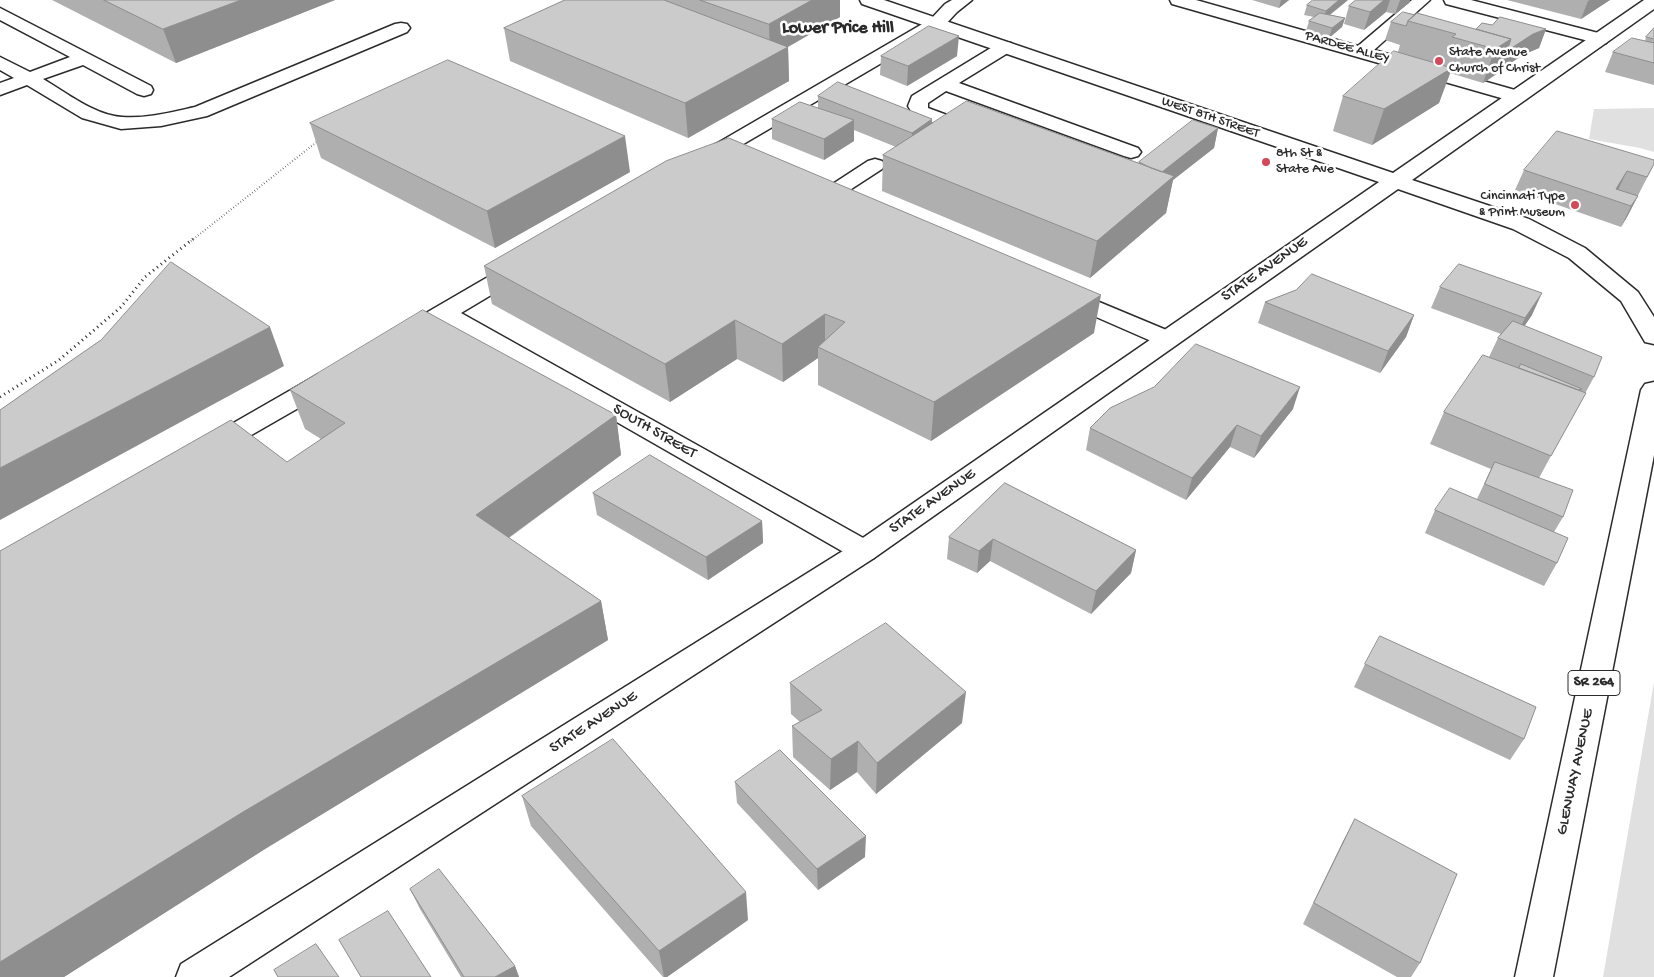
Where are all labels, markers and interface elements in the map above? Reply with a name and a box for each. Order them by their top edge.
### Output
district label: Lower Price Hill [782,18,894,40]
street label: PARDEE ALLEY [1303,28,1391,68]
place label: State Avenue Church of Christ [1449,45,1540,78]
marker: State Avenue Church of Christ [1433,55,1445,67]
street label: WEST 8TH STREET [1159,93,1261,143]
place label: 8th St & State Ave [1276,146,1334,178]
marker: 8th St & State Ave [1260,156,1272,168]
place label: Cincinnati Type & Print Museum [1479,189,1565,222]
marker: Cincinnati Type & Print Museum [1569,199,1581,211]
street label: STATE AVENUE [1218,233,1312,307]
street label: SOUTH STREET [609,400,699,464]
street label: STATE AVENUE [886,465,980,539]
road number: SR 264 [1568,670,1620,696]
street label: STATE AVENUE [546,687,642,759]
street label: GLENWAY AVENUE [1553,707,1599,837]

